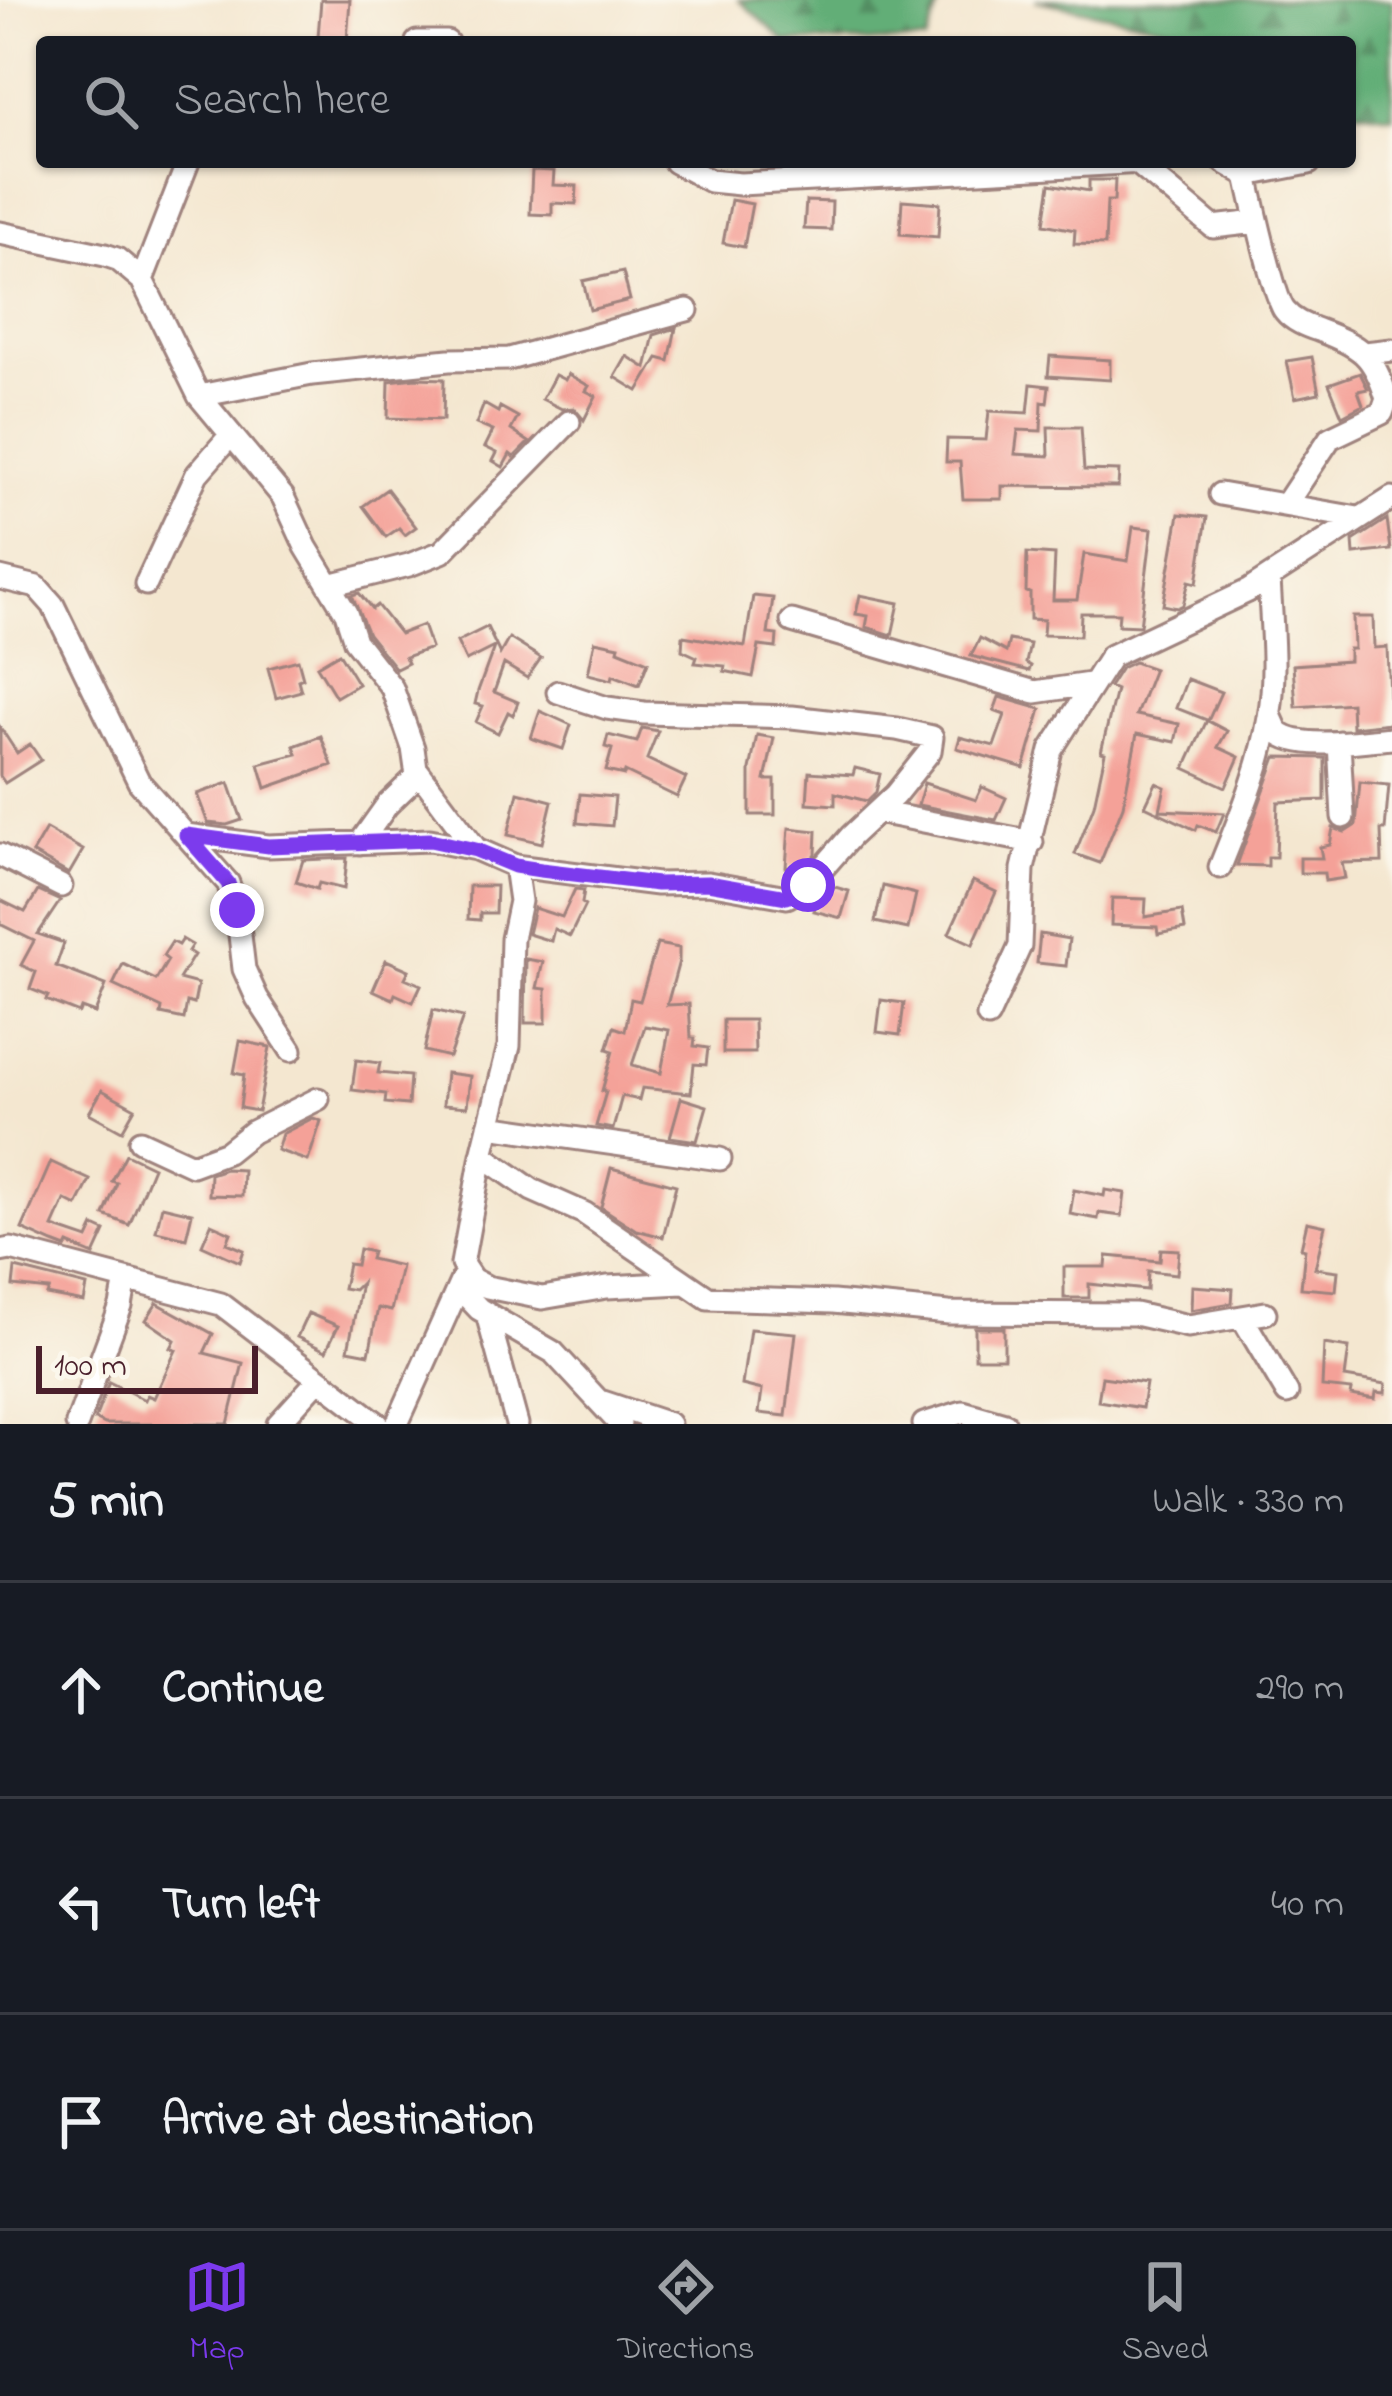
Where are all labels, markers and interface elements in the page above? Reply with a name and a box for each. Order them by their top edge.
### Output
search box [36,36,1356,168]
icon: search [78,69,144,135]
text: Search here [174,69,390,135]
route start [781,858,835,912]
route end [210,883,264,937]
scale bar [36,1340,258,1393]
text: 100 m [54,1343,127,1391]
text: 5 min [48,1465,164,1540]
text: Walk · 330 m [1152,1474,1344,1531]
icon: ahead [48,1657,114,1723]
text: Continue [162,1657,323,1723]
text: 290 m [1256,1661,1344,1718]
icon: left [48,1873,114,1939]
text: Turn left [162,1873,320,1939]
text: 40 m [1271,1877,1344,1934]
icon: arrive [48,2089,114,2155]
text: Arrive at destination [162,2089,533,2155]
tab: Map [184,2254,250,2374]
tab: Directions [617,2254,755,2374]
tab: Saved [1122,2254,1208,2374]

